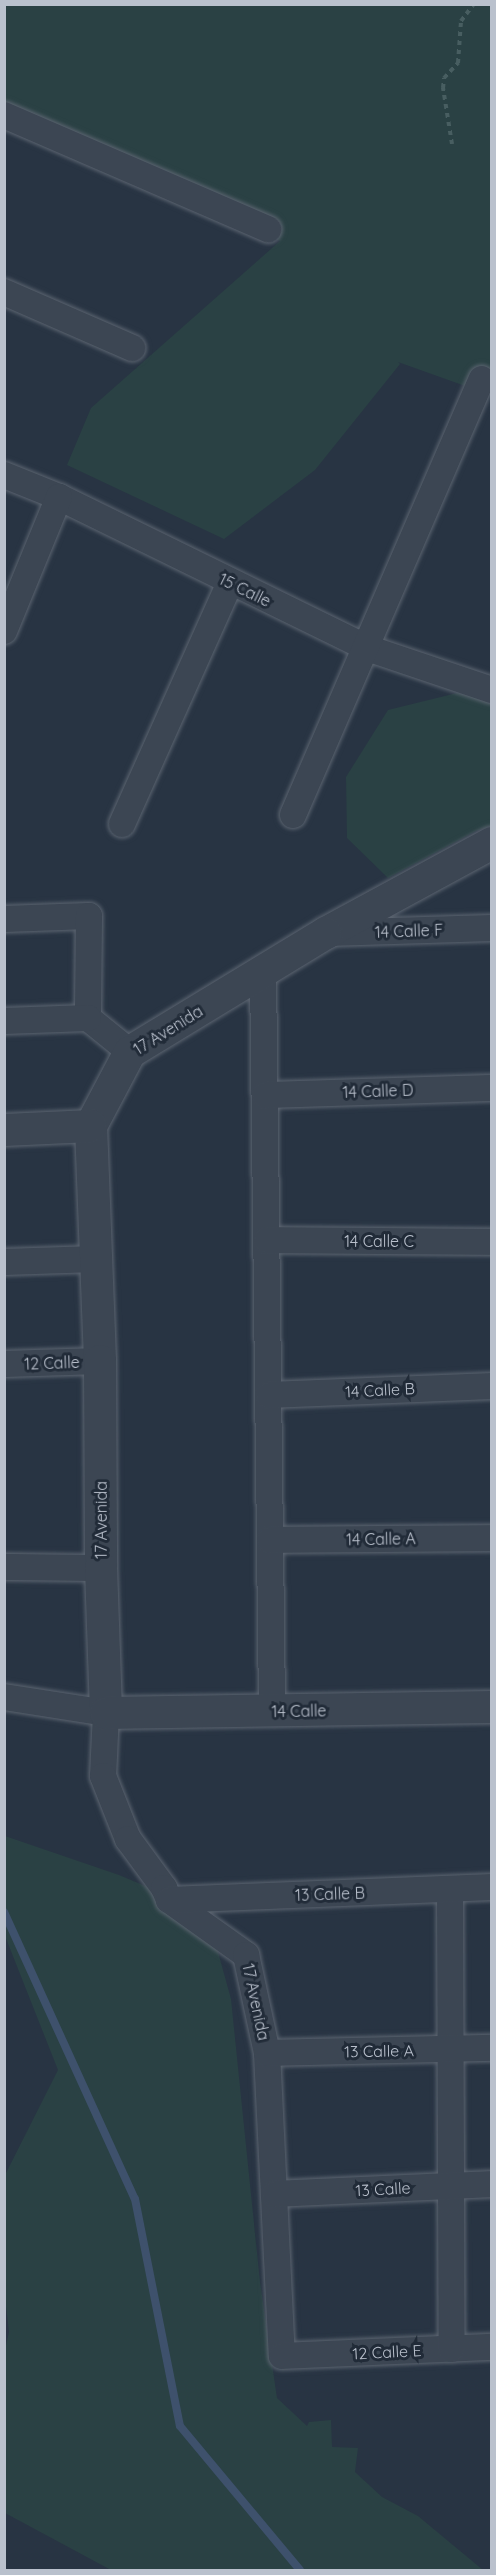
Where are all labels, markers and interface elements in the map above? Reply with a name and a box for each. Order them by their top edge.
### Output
street label: 15 Calle [216,569,274,611]
street label: 14 Calle F [375,920,443,942]
street label: 17 Avenida [130,1001,206,1059]
street label: 14 Calle D [342,1080,414,1102]
street label: 14 Calle C [344,1231,414,1251]
street label: 12 Calle [24,1352,80,1374]
street label: 14 Calle B [345,1379,415,1401]
street label: 17 Avenida [91,1481,111,1559]
street label: 14 Calle A [346,1529,416,1549]
street label: 14 Calle [271,1701,327,1721]
street label: 13 Calle B [295,1883,365,1905]
street label: 17 Avenida [239,1962,273,2042]
street label: 13 Calle A [344,2041,414,2061]
street label: 13 Calle [355,2178,411,2200]
street label: 12 Calle E [352,2341,422,2363]

